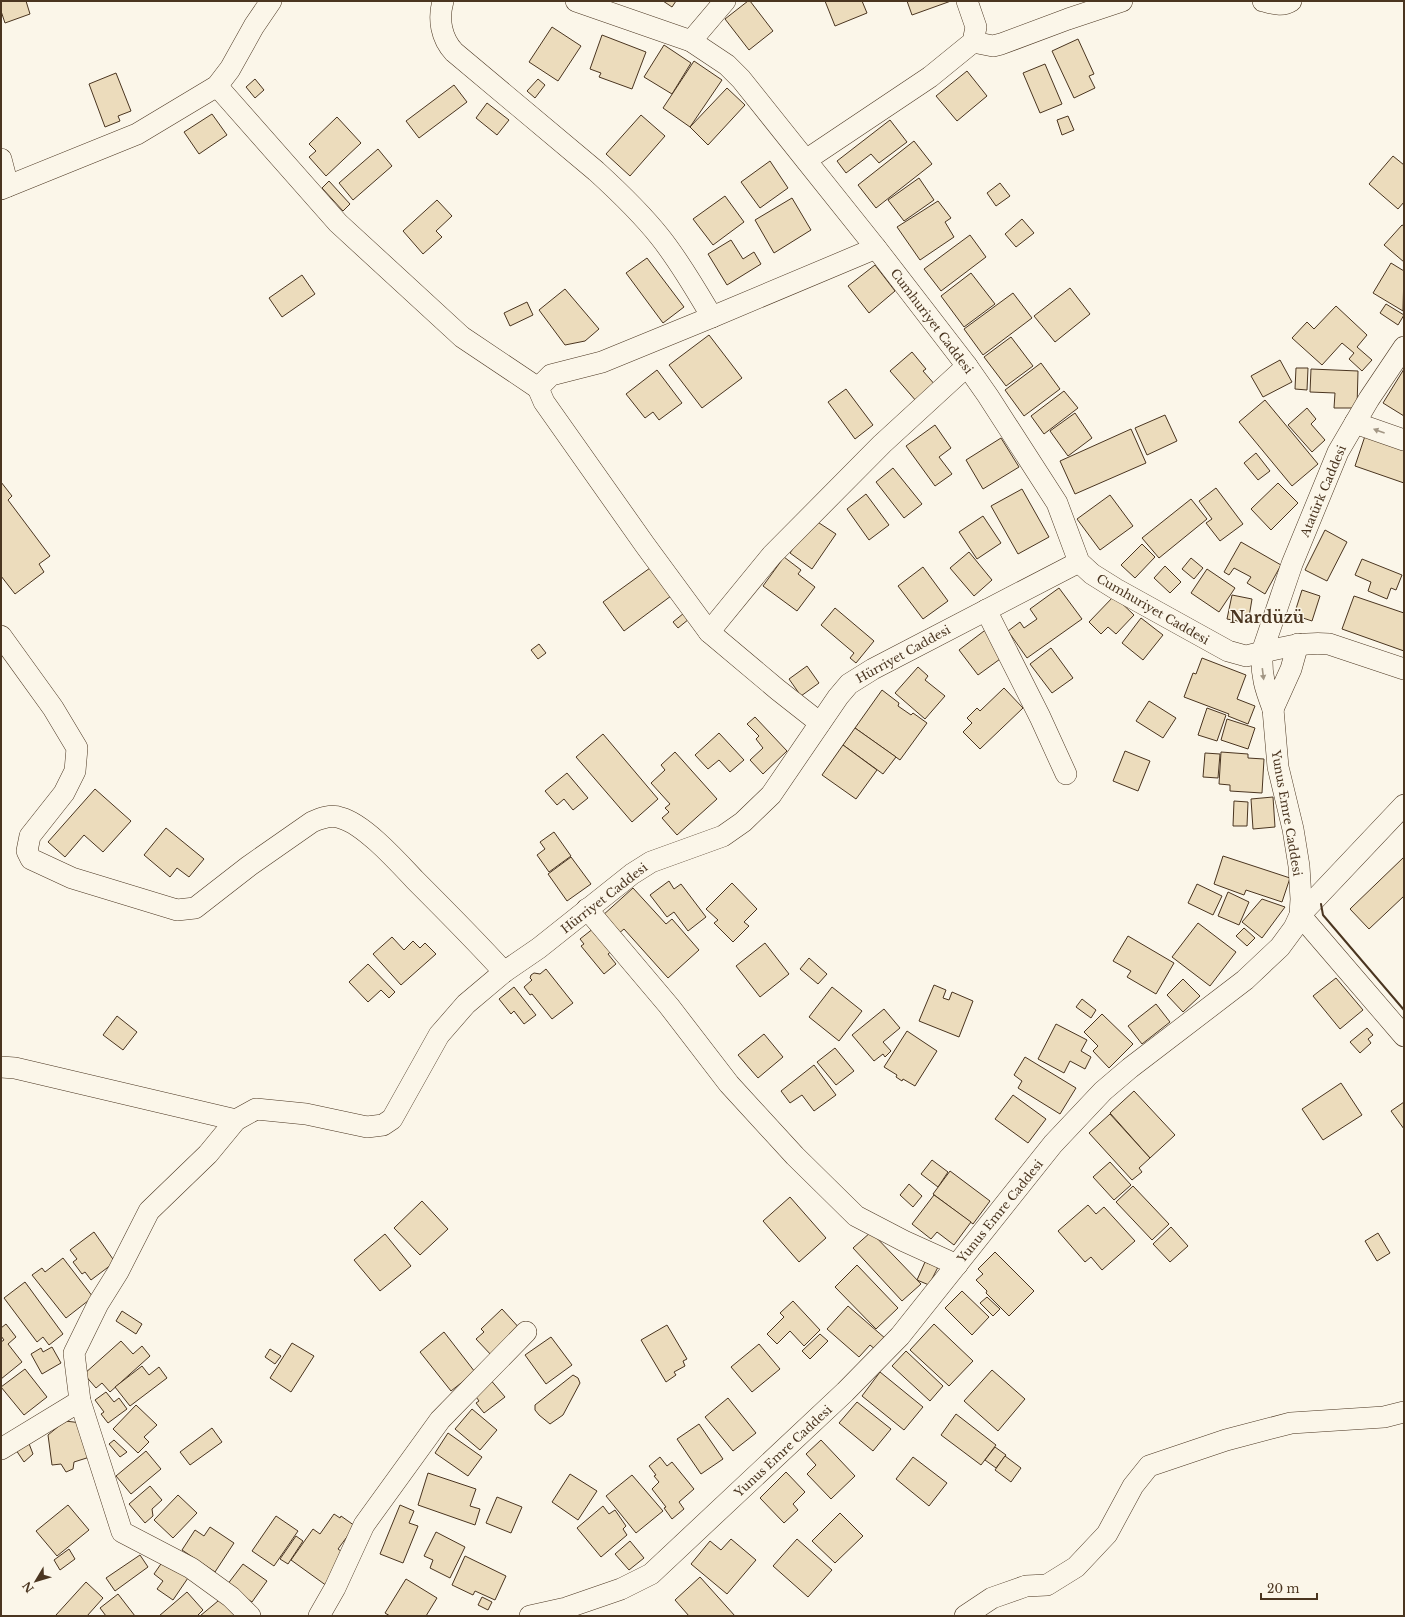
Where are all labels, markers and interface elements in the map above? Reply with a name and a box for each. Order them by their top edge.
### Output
street label: Cumhuriyet Caddesi [888,265,976,377]
one-way arrow [1373,428,1385,434]
street label: Atatürk Caddesi [1297,443,1349,540]
street label: Cumhuriyet Caddesi [1094,571,1212,647]
district label: Nardüzü [1230,607,1305,627]
street label: Hürriyet Caddesi [853,622,953,686]
one-way arrow [1259,668,1266,680]
street label: Yunus Emre Caddesi [1268,748,1305,877]
street label: Hürriyet Caddesi [558,860,650,936]
street label: Yunus Emre Caddesi [953,1157,1046,1266]
street label: Yunus Emre Caddesi [730,1402,835,1501]
north arrow [16,1561,56,1601]
scale bar [1261,1575,1317,1601]
text: N [19,1578,37,1596]
text: 20 m [1267,1581,1299,1596]

